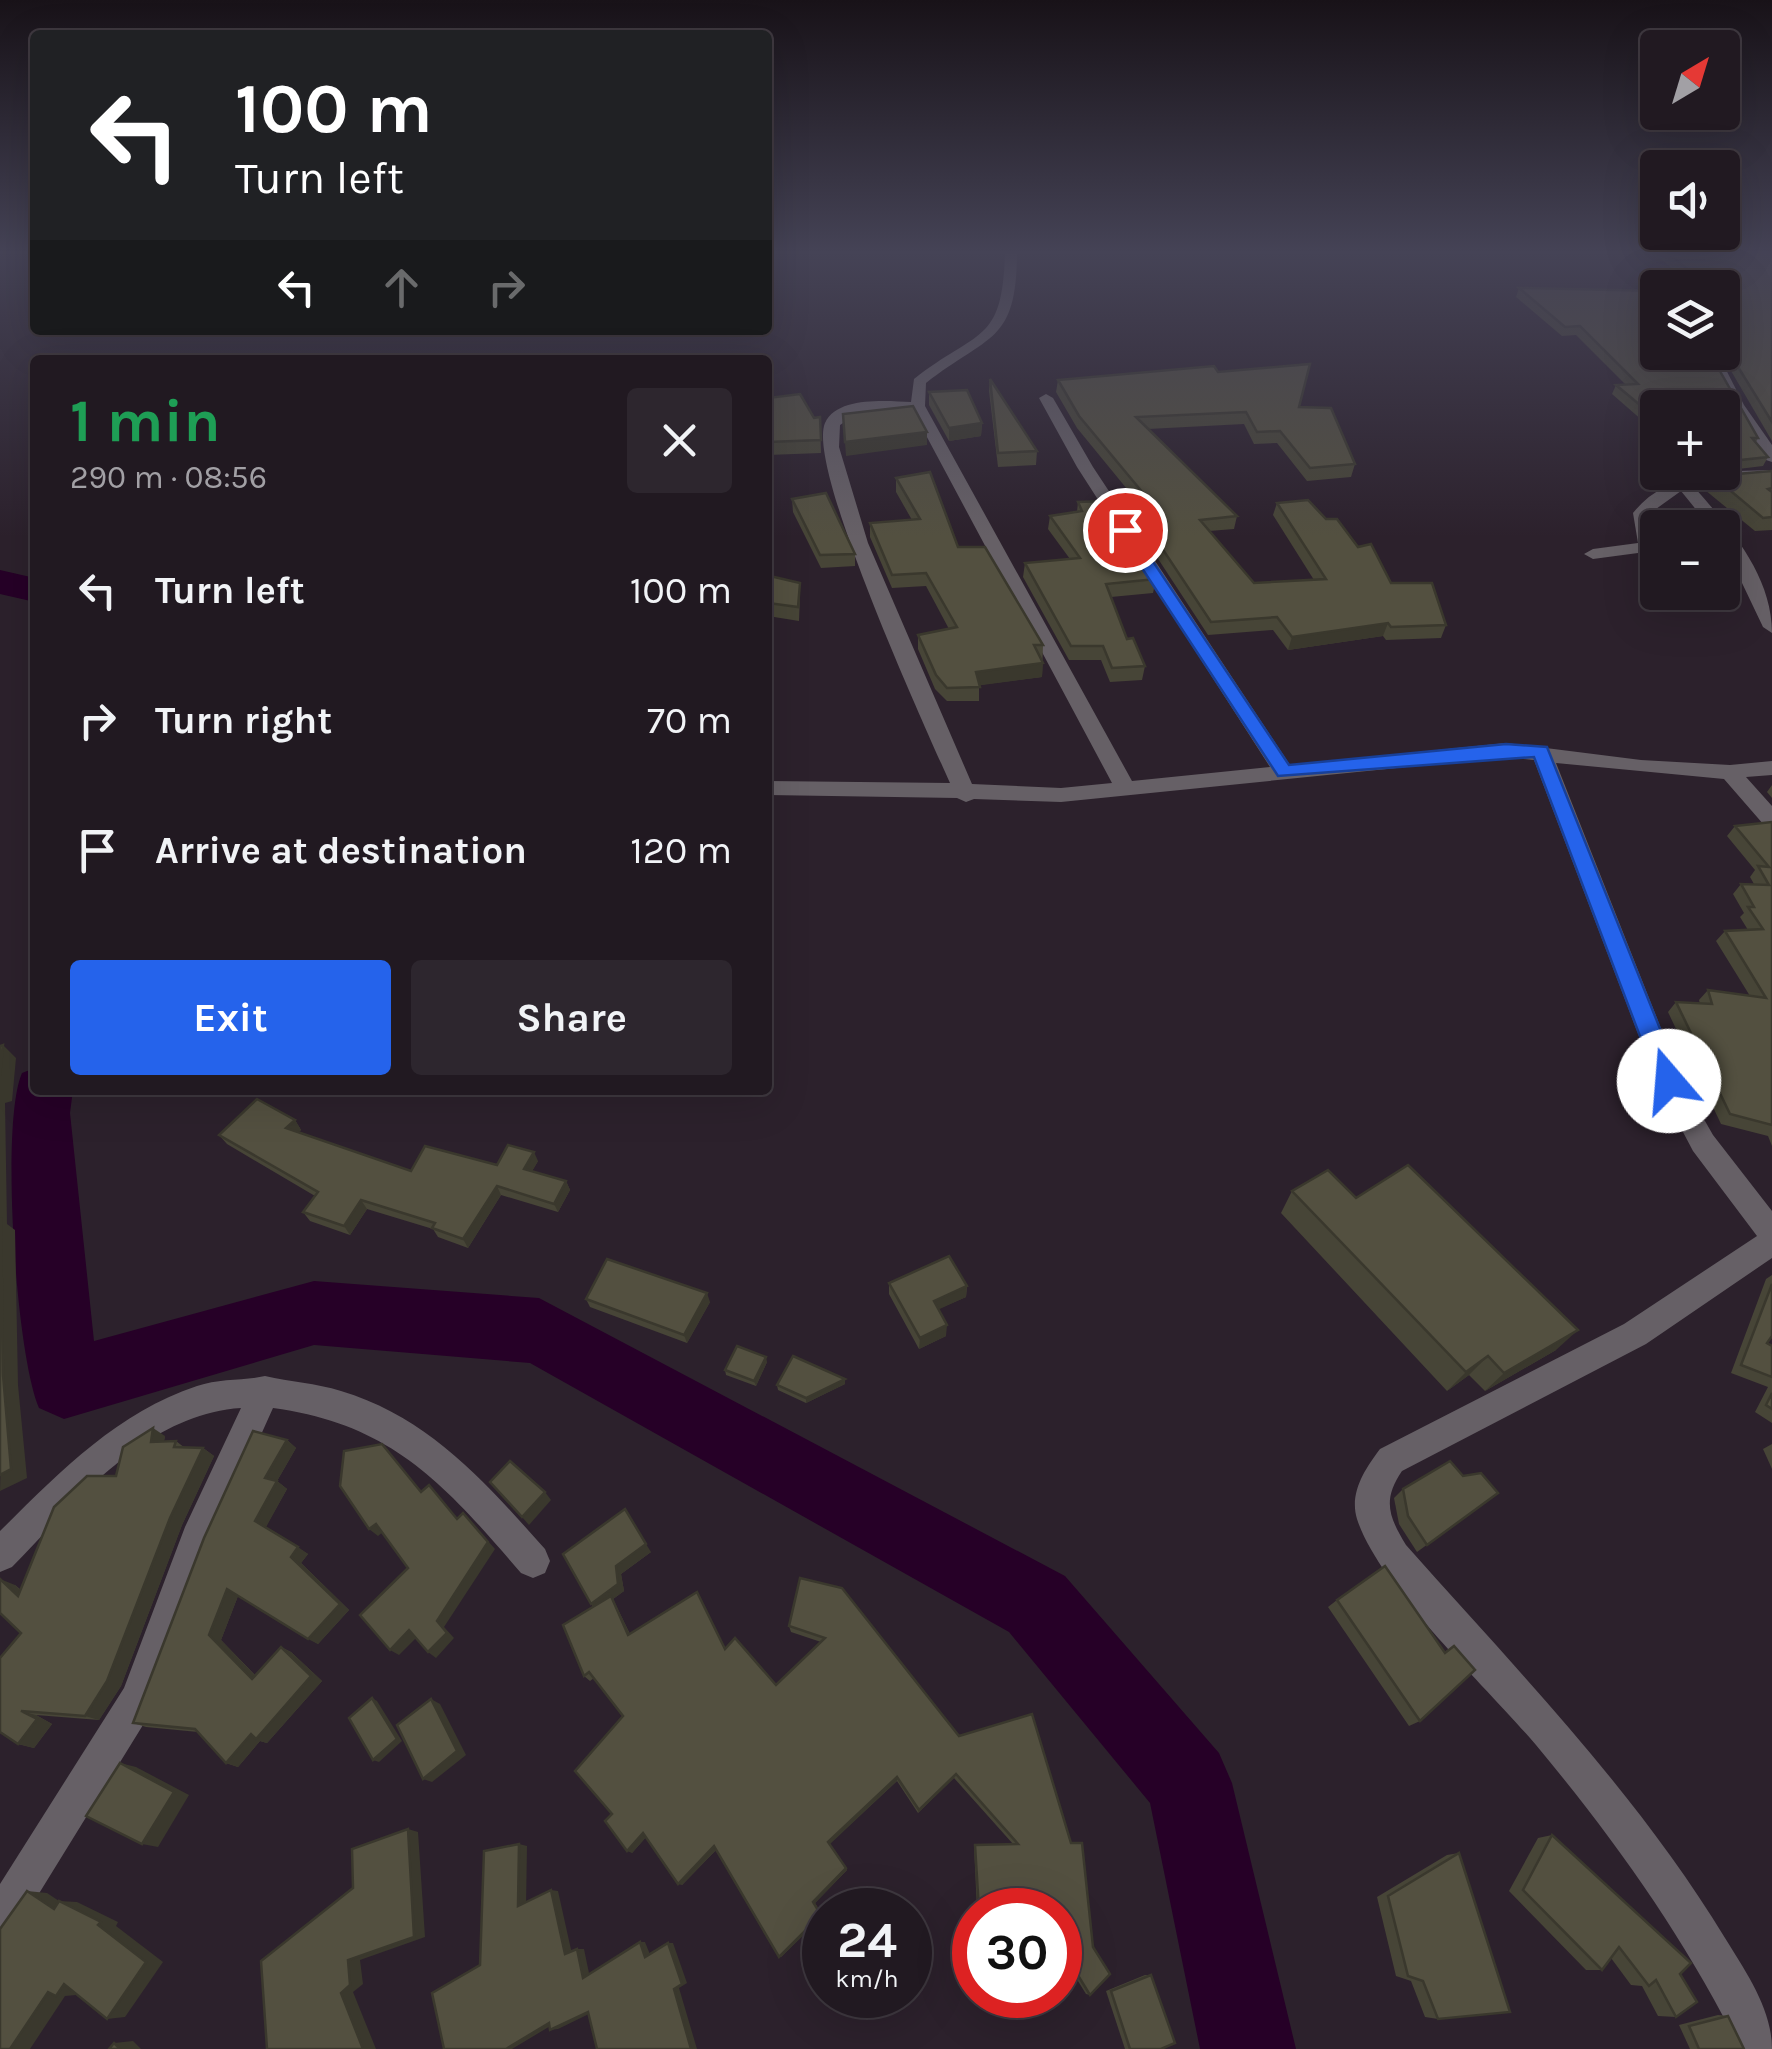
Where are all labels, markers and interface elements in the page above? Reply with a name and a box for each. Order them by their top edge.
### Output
north arrow [1640,30,1740,130]
map controls [1640,30,1740,610]
text: 100 m [235,68,433,150]
icon: left [70,70,200,200]
button: sound [1640,150,1740,250]
text: Turn left [235,152,404,204]
icon: left [269,260,324,315]
icon: ahead [374,260,429,315]
icon: right [479,260,534,315]
button: layers [1640,270,1740,370]
text: 1 min [70,386,221,456]
button: close [627,388,732,493]
button: + [1640,390,1740,490]
text: 290 m · 08:56 [70,459,267,496]
pin [1083,488,1168,573]
icon: arrive [1098,503,1153,558]
button: − [1640,510,1740,610]
icon: left [70,563,125,618]
text: Turn left [155,568,305,613]
text: 100 m [630,568,732,613]
icon: right [70,693,125,748]
text: Turn right [155,698,332,743]
text: 70 m [647,698,732,743]
icon: arrive [70,823,125,878]
text: Arrive at destination [155,828,527,873]
text: 120 m [630,828,732,873]
button: Exit [70,960,391,1075]
button: Share [411,960,732,1075]
position arrow [1617,1029,1721,1133]
speed limit sign: 30 [952,1888,1082,2018]
text: 24 [837,1911,897,1970]
text: km/h [835,1964,899,1993]

